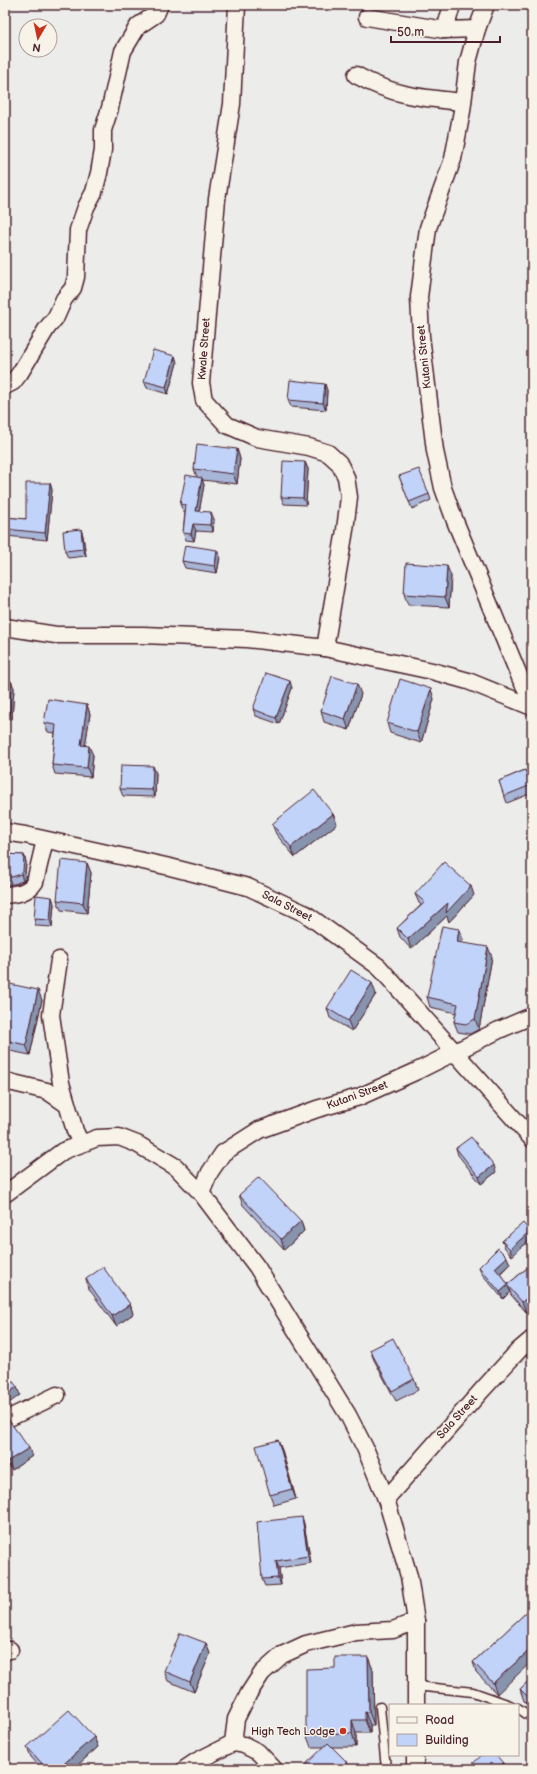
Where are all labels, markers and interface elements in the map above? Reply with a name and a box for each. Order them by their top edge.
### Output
north arrow [18,18,58,58]
scale bar [391,18,500,44]
text: 50 m [397,25,424,40]
text: N [31,40,42,54]
street label: Kwale Street [195,317,213,381]
street label: Kutani Street [414,324,434,390]
street label: Sala Street [260,888,315,924]
street label: Kutani Street [325,1078,390,1112]
street label: Sala Street [434,1392,480,1442]
legend [389,1704,519,1756]
text: Road [425,1713,454,1728]
place label: High Tech Lodge [251,1725,335,1738]
marker: High Tech Lodge [338,1726,348,1736]
text: Building [425,1733,469,1748]

